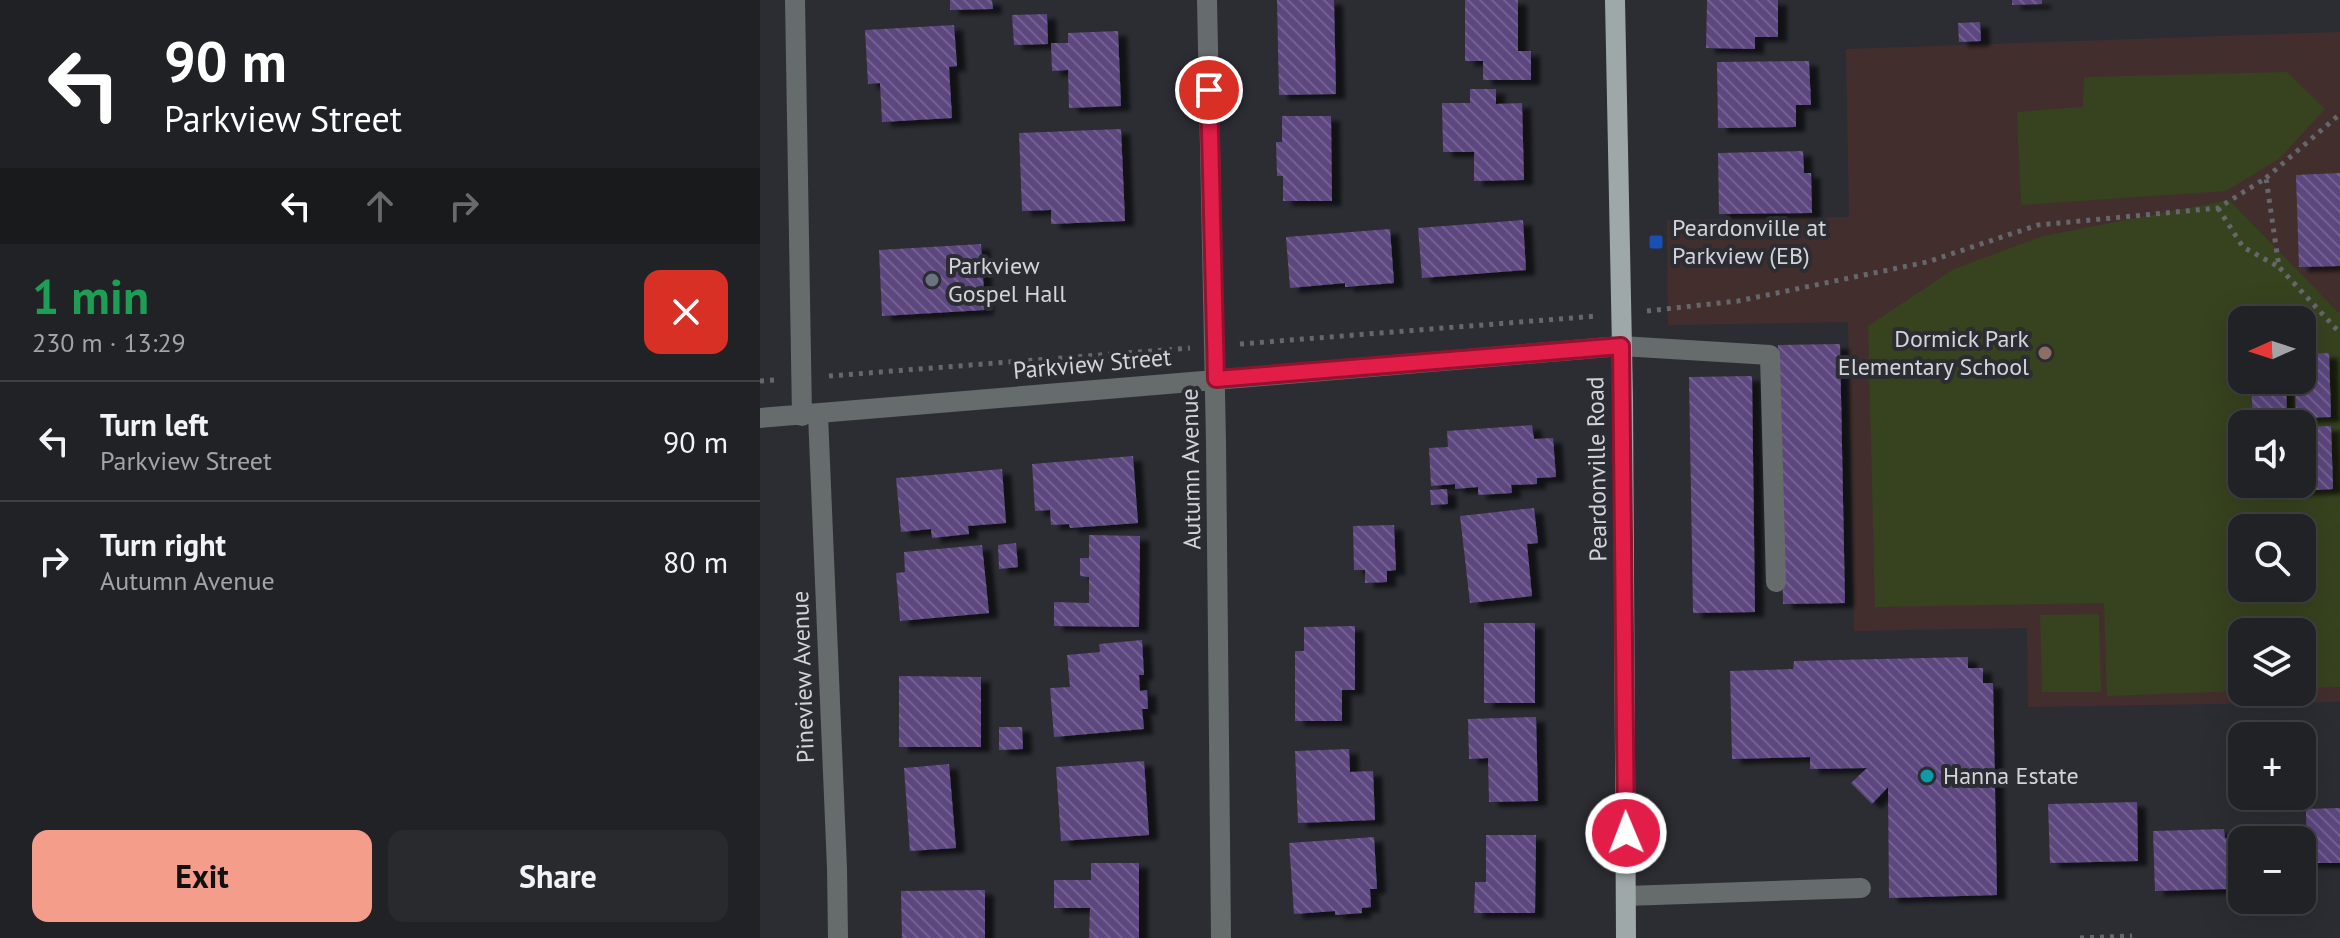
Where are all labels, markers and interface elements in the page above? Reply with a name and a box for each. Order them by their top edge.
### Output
text: 90 m [164,25,287,97]
icon: left [32,32,136,136]
pin [1175,56,1243,124]
icon: arrive [1187,68,1231,112]
text: Parkview Street [164,95,402,142]
icon: left [274,184,318,228]
icon: ahead [358,184,402,228]
icon: right [442,184,486,228]
place label: Peardonville at Parkview (EB) [1672,212,1826,271]
marker: Peardonville at Parkview (EB) [1647,233,1665,251]
place label: Parkview Gospel Hall [948,250,1066,309]
text: 1 min [32,265,149,327]
button: close [644,270,728,354]
marker: Parkview Gospel Hall [923,271,941,289]
north arrow [2228,306,2316,394]
map controls [2228,306,2316,914]
place label: Dormick Park Elementary School [1838,323,2029,382]
text: 230 m · 13:29 [32,326,186,359]
street label: Parkview Street [1012,341,1172,386]
marker: Dormick Park Elementary School [2036,344,2054,362]
street label: Peardonville Road [1579,376,1614,562]
street label: Autumn Avenue [1174,388,1207,550]
text: Turn left [100,405,208,444]
button: sound [2228,410,2316,498]
icon: left [32,419,76,463]
text: 90 m [663,422,728,461]
text: Parkview Street [100,444,272,477]
button: search [2228,514,2316,602]
text: Turn right [100,525,226,564]
icon: right [32,539,76,583]
text: 80 m [663,542,728,581]
text: Autumn Avenue [100,564,275,597]
street label: Pineview Avenue [784,590,821,764]
button: layers [2228,618,2316,706]
button: + [2228,722,2316,810]
place label: Hanna Estate [1943,760,2079,791]
marker: Hanna Estate [1918,767,1936,785]
position arrow [1584,791,1668,875]
button: − [2228,826,2316,914]
button: Exit [32,830,372,922]
button: Share [388,830,728,922]

